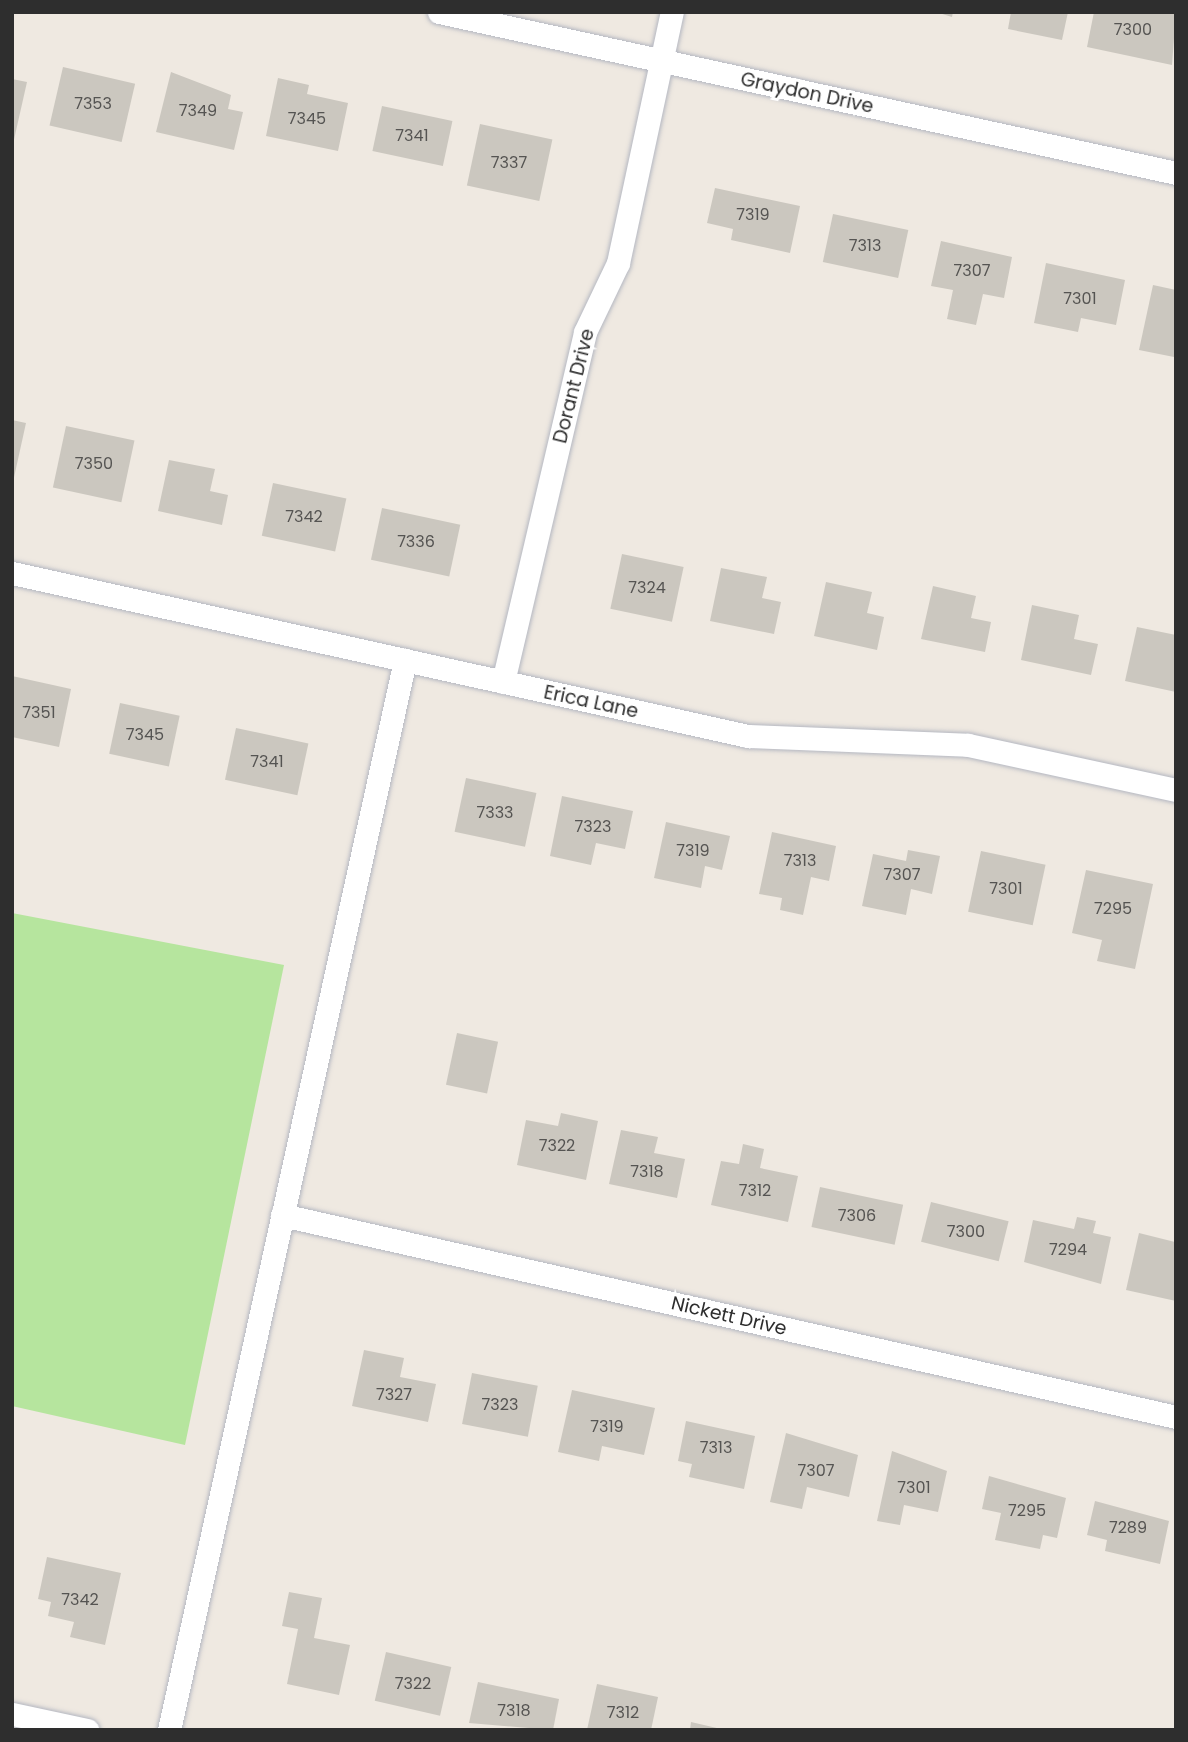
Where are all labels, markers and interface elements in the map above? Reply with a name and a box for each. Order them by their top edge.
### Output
house number: 7300 [1114,20,1152,40]
street label: Graydon Drive [738,68,876,118]
house number: 7353 [74,94,112,114]
house number: 7349 [179,101,217,121]
house number: 7345 [288,109,326,129]
house number: 7341 [395,126,429,146]
house number: 7337 [491,153,527,173]
house number: 7319 [736,205,770,225]
house number: 7313 [849,236,881,256]
house number: 7307 [954,261,990,281]
house number: 7301 [1063,289,1097,309]
street label: Dorant Drive [549,326,599,446]
house number: 7350 [75,454,113,474]
house number: 7342 [285,507,323,527]
house number: 7336 [397,532,435,552]
house number: 7324 [628,578,666,598]
street label: Erica Lane [542,681,640,723]
house number: 7351 [22,703,56,723]
house number: 7345 [126,725,164,745]
house number: 7341 [250,752,284,772]
house number: 7333 [476,803,514,823]
house number: 7323 [575,817,611,837]
house number: 7319 [676,841,710,861]
house number: 7313 [784,851,816,871]
house number: 7307 [884,865,920,885]
house number: 7301 [989,879,1023,899]
house number: 7295 [1094,899,1132,919]
house number: 7322 [539,1136,575,1156]
house number: 7318 [630,1162,664,1182]
house number: 7312 [739,1181,771,1201]
house number: 7306 [838,1206,876,1226]
house number: 7300 [947,1222,985,1242]
house number: 7294 [1049,1240,1087,1260]
street label: Nickett Drive [669,1292,789,1340]
house number: 7327 [376,1385,412,1405]
house number: 7323 [482,1395,518,1415]
house number: 7319 [590,1417,624,1437]
house number: 7313 [700,1438,732,1458]
house number: 7307 [798,1461,834,1481]
house number: 7301 [897,1478,931,1498]
house number: 7295 [1008,1501,1046,1521]
house number: 7289 [1109,1518,1147,1538]
house number: 7342 [61,1590,99,1610]
house number: 7322 [395,1674,431,1694]
house number: 7318 [497,1701,531,1721]
house number: 7312 [607,1703,639,1723]

